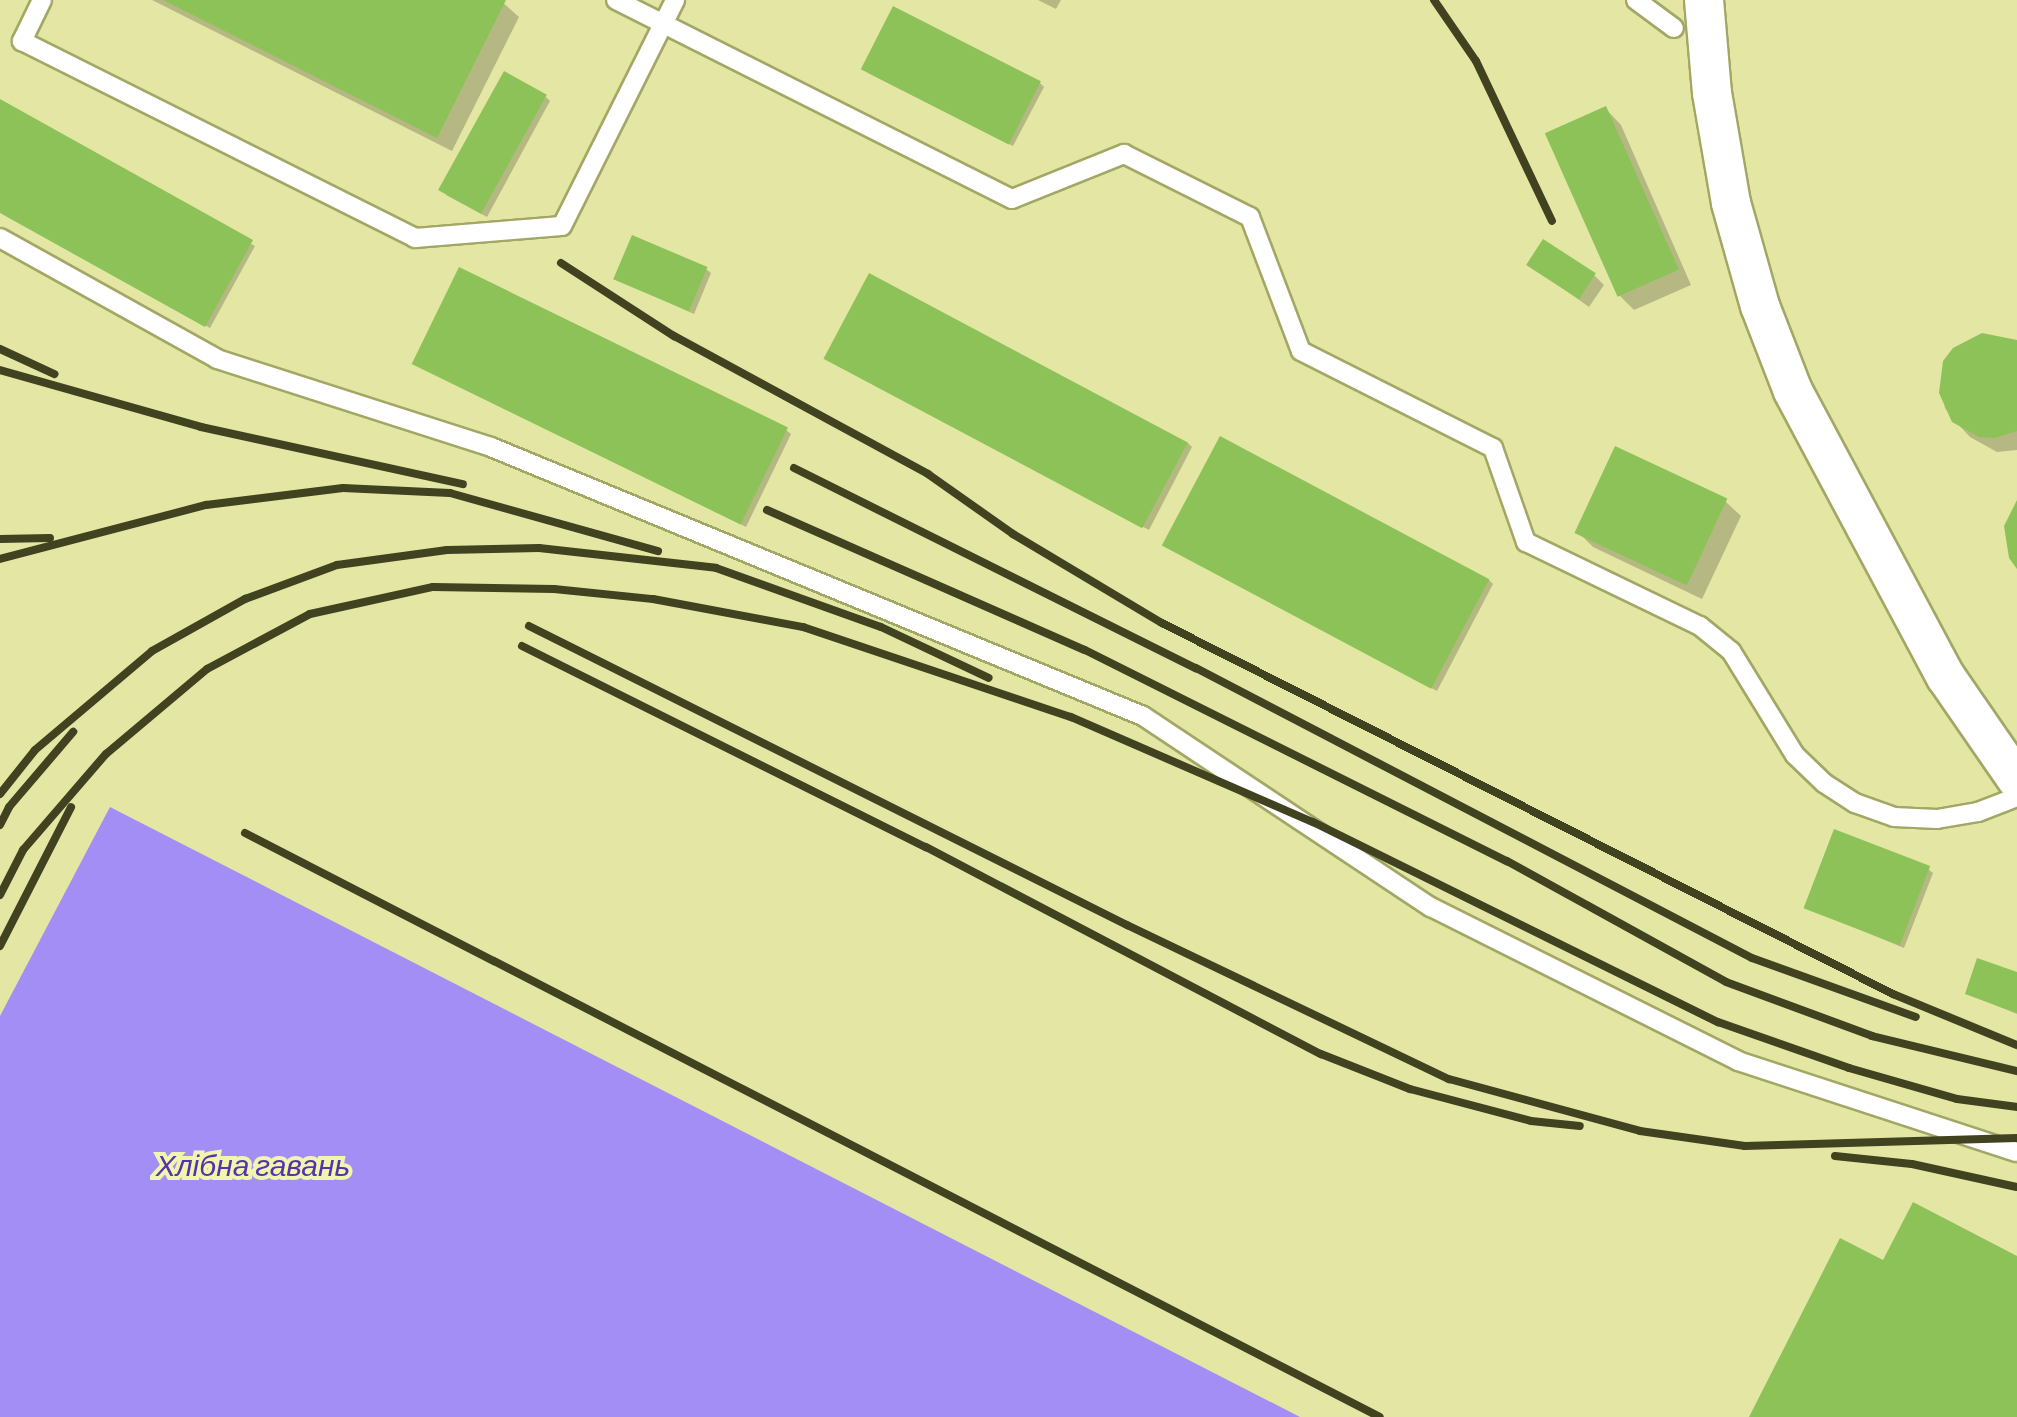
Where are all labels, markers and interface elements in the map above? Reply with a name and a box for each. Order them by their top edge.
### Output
water label: Хлібна гавань [156,1146,350,1182]

